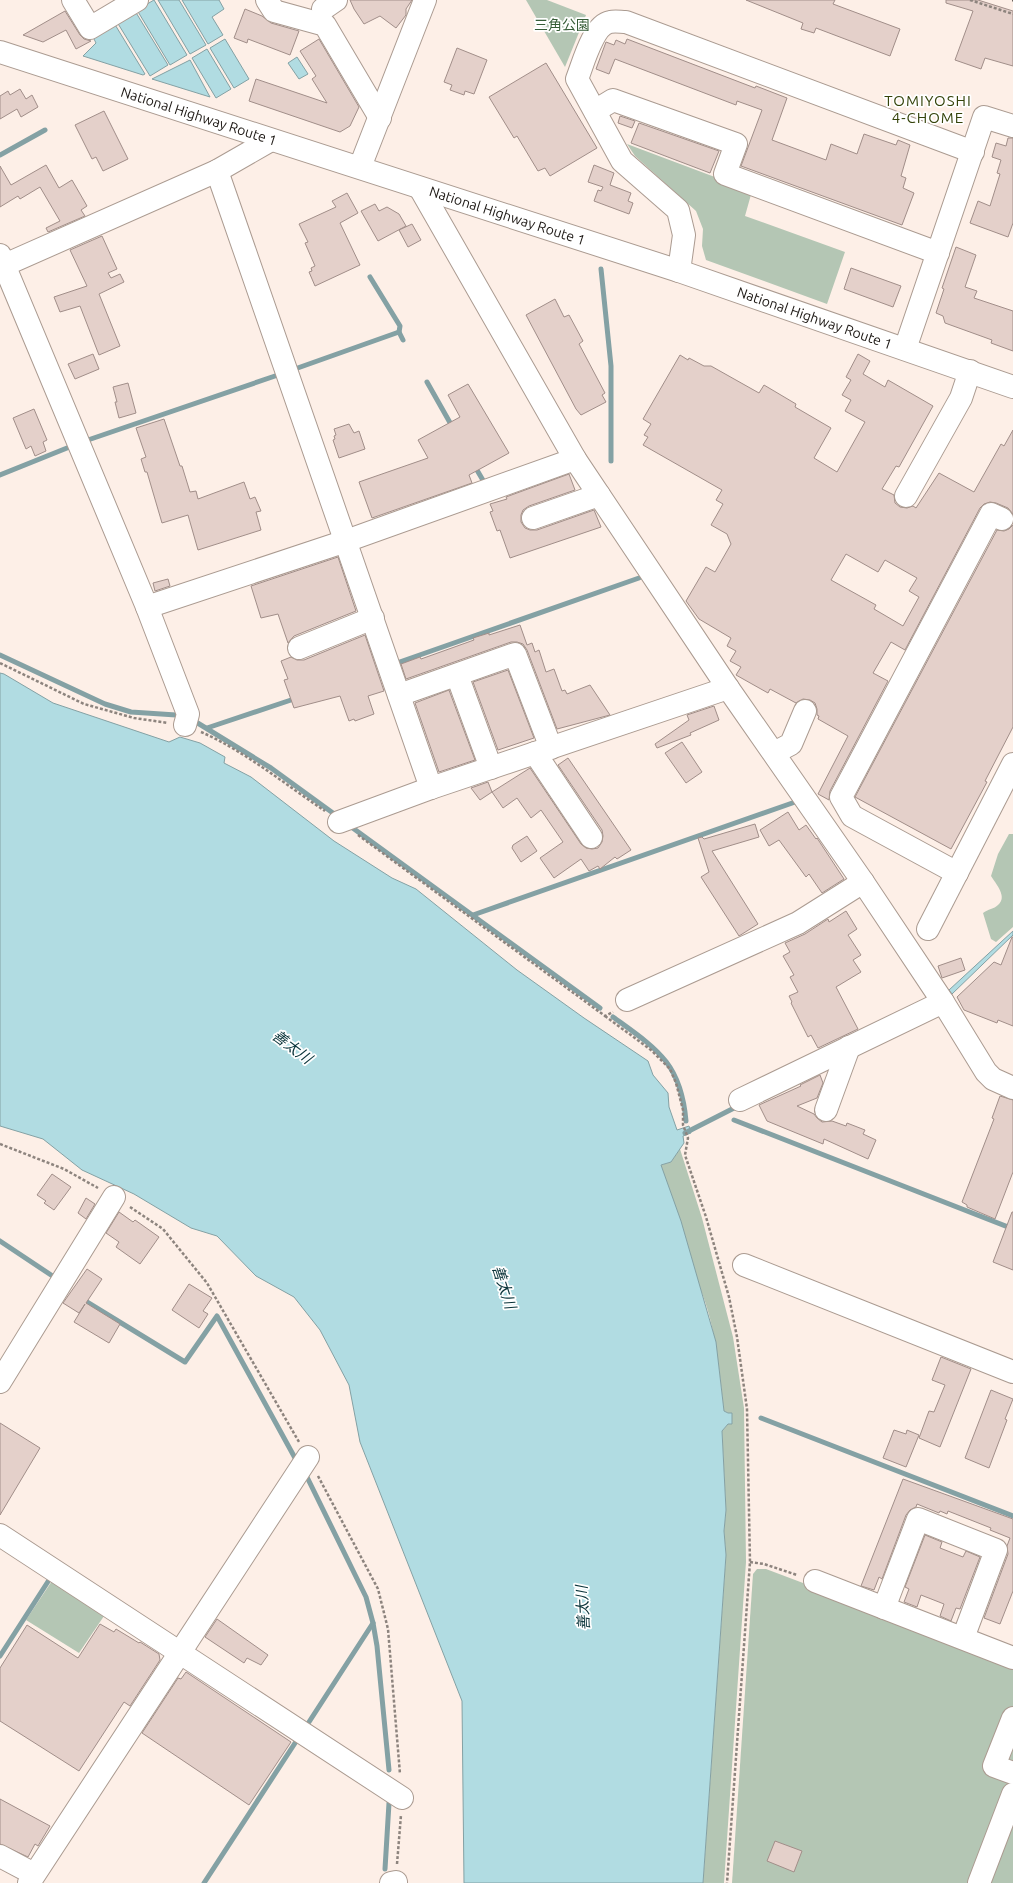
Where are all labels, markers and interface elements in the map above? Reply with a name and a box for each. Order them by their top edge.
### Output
park label: 三角公園 [534,17,590,33]
street label: National Highway Route 1 [119,84,279,149]
district label: TOMIYOSHI 4-CHOME [884,92,972,126]
street label: National Highway Route 1 [427,183,587,248]
street label: National Highway Route 1 [735,284,894,352]
water label: 善太川 [269,1026,317,1068]
water label: 善太川 [489,1263,520,1313]
water label: 善太川 [573,1583,592,1631]

